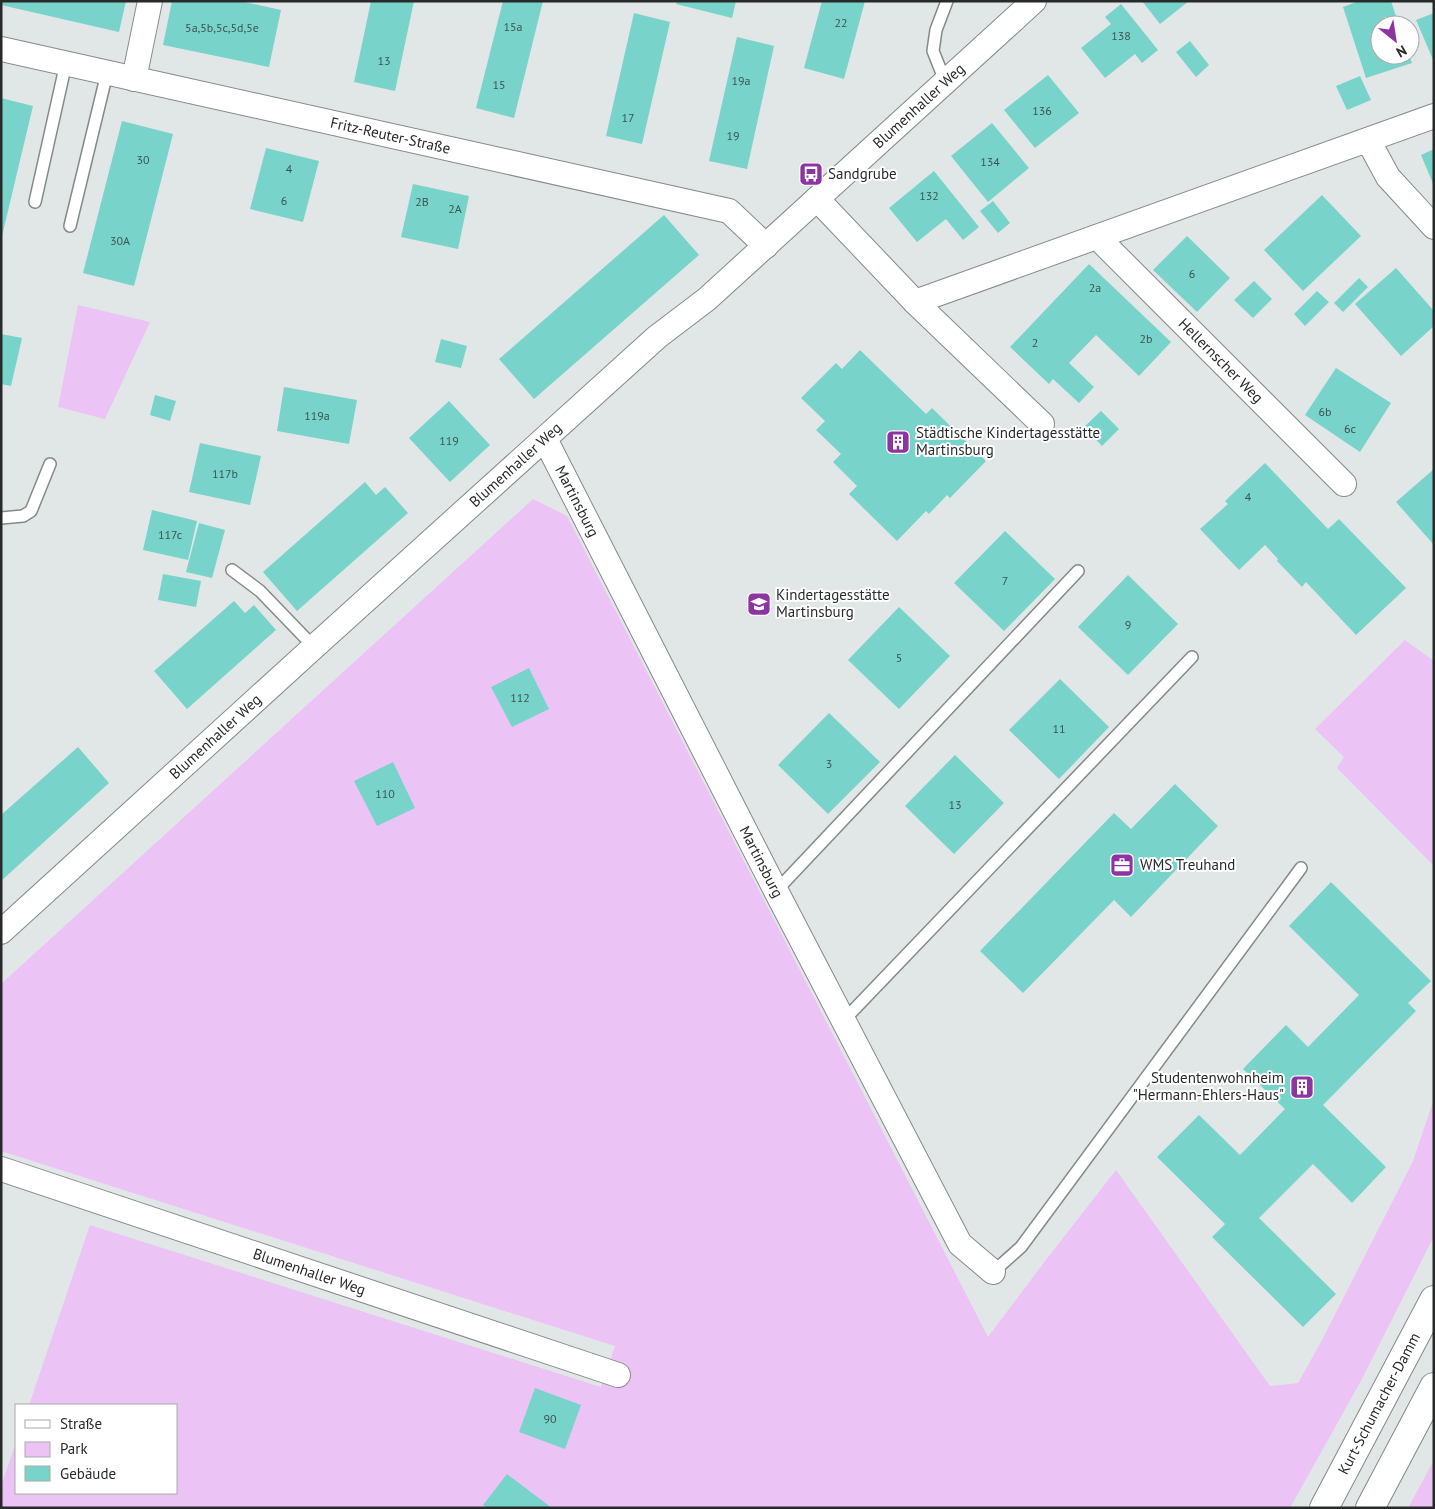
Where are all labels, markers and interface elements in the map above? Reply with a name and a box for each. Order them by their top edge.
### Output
house number: 22 [834,15,848,30]
north arrow [1370,15,1420,65]
house number: 15a [503,19,523,34]
house number: 5a,5b,5c,5d,5e [185,20,259,35]
house number: 138 [1111,28,1131,43]
text: N [1393,41,1410,61]
house number: 13 [377,53,391,68]
street label: Blumenhaller Weg [869,59,968,152]
house number: 19a [731,73,751,88]
house number: 15 [492,77,506,92]
house number: 136 [1032,103,1052,118]
house number: 17 [621,110,635,125]
street label: Fritz-Reuter-Straße [329,113,453,158]
house number: 19 [726,128,740,143]
house number: 30 [136,152,150,167]
house number: 134 [980,154,1000,169]
house number: 4 [286,161,293,176]
bus stop icon: Sandgrube [798,161,824,187]
place label: Sandgrube [828,164,897,183]
house number: 132 [919,188,939,203]
house number: 6 [281,193,287,208]
house number: 2B [415,194,429,209]
house number: 2A [448,201,462,216]
house number: 30A [110,233,130,248]
house number: 6 [1189,266,1195,281]
house number: 2a [1089,280,1101,295]
street label: Hellernscher Weg [1175,314,1268,407]
house number: 2b [1139,331,1153,346]
house number: 2 [1032,335,1038,350]
house number: 6b [1318,404,1332,419]
house number: 119a [304,408,330,423]
street label: Blumenhaller Weg [465,418,565,511]
house number: 6c [1344,421,1357,436]
place label: Städtische Kindertagesstätte Martinsburg [916,423,1100,459]
building icon: Städtische Kindertagesstätte Martinsburg [885,429,911,455]
house number: 119 [439,433,459,448]
street label: Martinsburg [551,462,603,540]
house number: 117b [212,466,238,481]
house number: 4 [1245,489,1252,504]
house number: 117c [158,527,183,542]
house number: 7 [1002,573,1008,588]
place label: Kindertagesstätte Martinsburg [776,585,890,621]
school or university icon: Kindertagesstätte Martinsburg [746,591,772,617]
house number: 9 [1125,617,1131,632]
house number: 5 [896,650,902,665]
street label: Blumenhaller Weg [165,690,265,783]
house number: 112 [510,690,530,705]
house number: 11 [1052,721,1066,736]
house number: 3 [826,756,832,771]
house number: 110 [375,786,395,801]
house number: 13 [948,797,962,812]
street label: Martinsburg [735,823,788,901]
office icon: WMS Treuhand [1109,852,1135,878]
place label: WMS Treuhand [1140,855,1235,874]
place label: Studentenwohnheim "Hermann-Ehlers-Haus" [1133,1068,1284,1104]
building icon: Studentenwohnheim "Hermann-Ehlers-Haus" [1289,1074,1315,1100]
street label: Blumenhaller Weg [251,1244,368,1299]
street label: Kurt-Schumacher-Damm [1333,1329,1424,1478]
legend [15,1404,178,1494]
house number: 90 [543,1411,557,1426]
text: Straße [60,1414,102,1433]
text: Park [60,1439,88,1458]
text: Gebäude [60,1464,116,1483]

